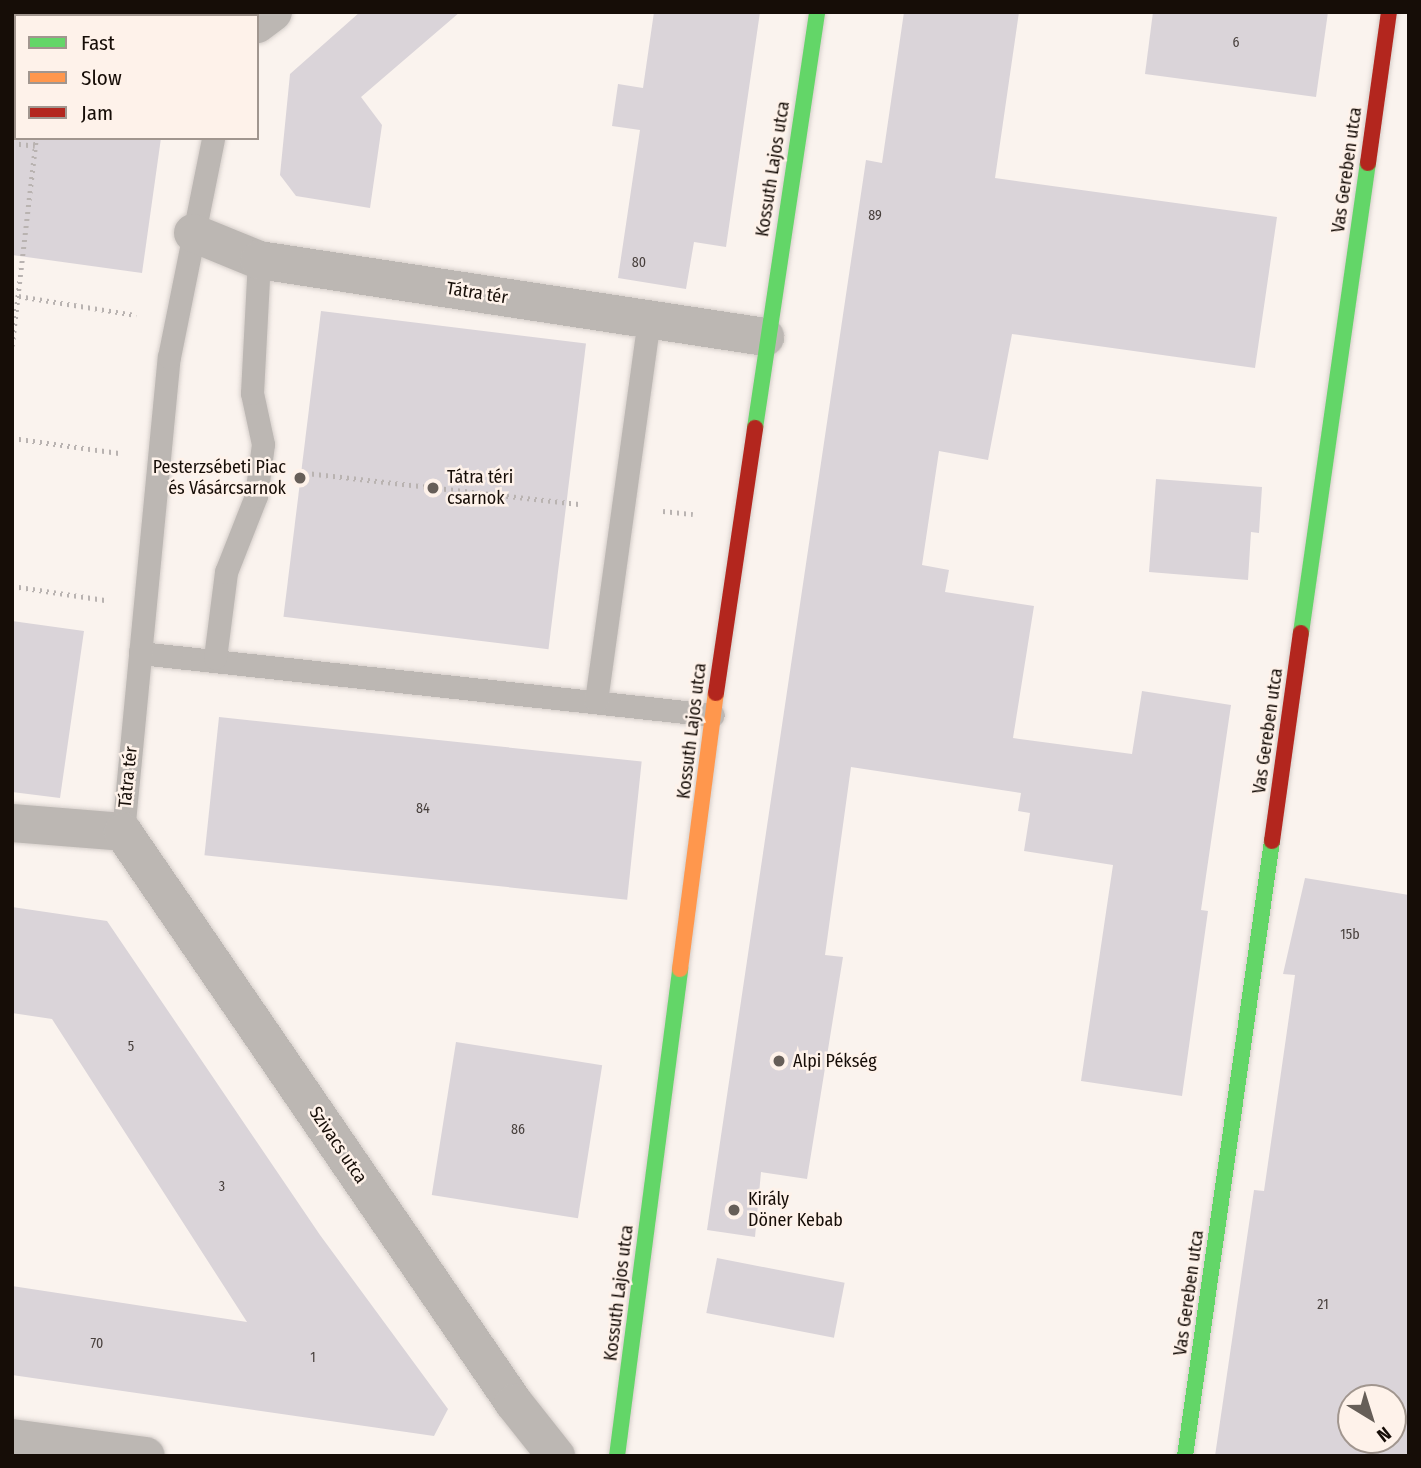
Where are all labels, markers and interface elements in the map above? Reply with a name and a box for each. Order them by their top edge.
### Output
legend [14,14,259,140]
text: Fast [81,30,115,56]
house number: 6 [1233,35,1239,51]
text: Slow [81,65,122,91]
text: Jam [81,100,113,126]
street label: Kossuth Lajos utca [752,100,794,238]
street label: Vas Gereben utca [1328,106,1366,234]
house number: 89 [868,208,882,224]
house number: 80 [632,255,646,271]
street label: Tátra tér [445,278,509,308]
place label: Pesterzsébeti Piac és Vásárcsarnok [153,457,286,500]
place label: Tátra téri csarnok [447,467,513,510]
marker: Pesterzsébeti Piac és Vásárcsarnok [292,470,308,486]
marker: Tátra téri csarnok [425,480,441,496]
street label: Kossuth Lajos utca [673,662,711,800]
street label: Vas Gereben utca [1249,667,1287,795]
street label: Tátra tér [114,745,142,809]
house number: 84 [416,801,430,817]
house number: 15b [1340,927,1360,943]
house number: 5 [128,1039,134,1055]
place label: Alpi Pékség [793,1050,877,1072]
marker: Alpi Pékség [771,1053,787,1069]
street label: Szivacs utca [304,1102,372,1188]
house number: 86 [511,1122,525,1138]
house number: 3 [219,1179,225,1195]
place label: Király Döner Kebab [748,1189,843,1232]
marker: Király Döner Kebab [726,1202,742,1218]
street label: Kossuth Lajos utca [600,1224,638,1362]
street label: Vas Gereben utca [1170,1229,1208,1357]
house number: 21 [1317,1297,1329,1313]
house number: 70 [91,1336,103,1352]
house number: 1 [310,1350,316,1366]
north arrow [1337,1384,1407,1454]
text: N [1372,1422,1396,1447]

